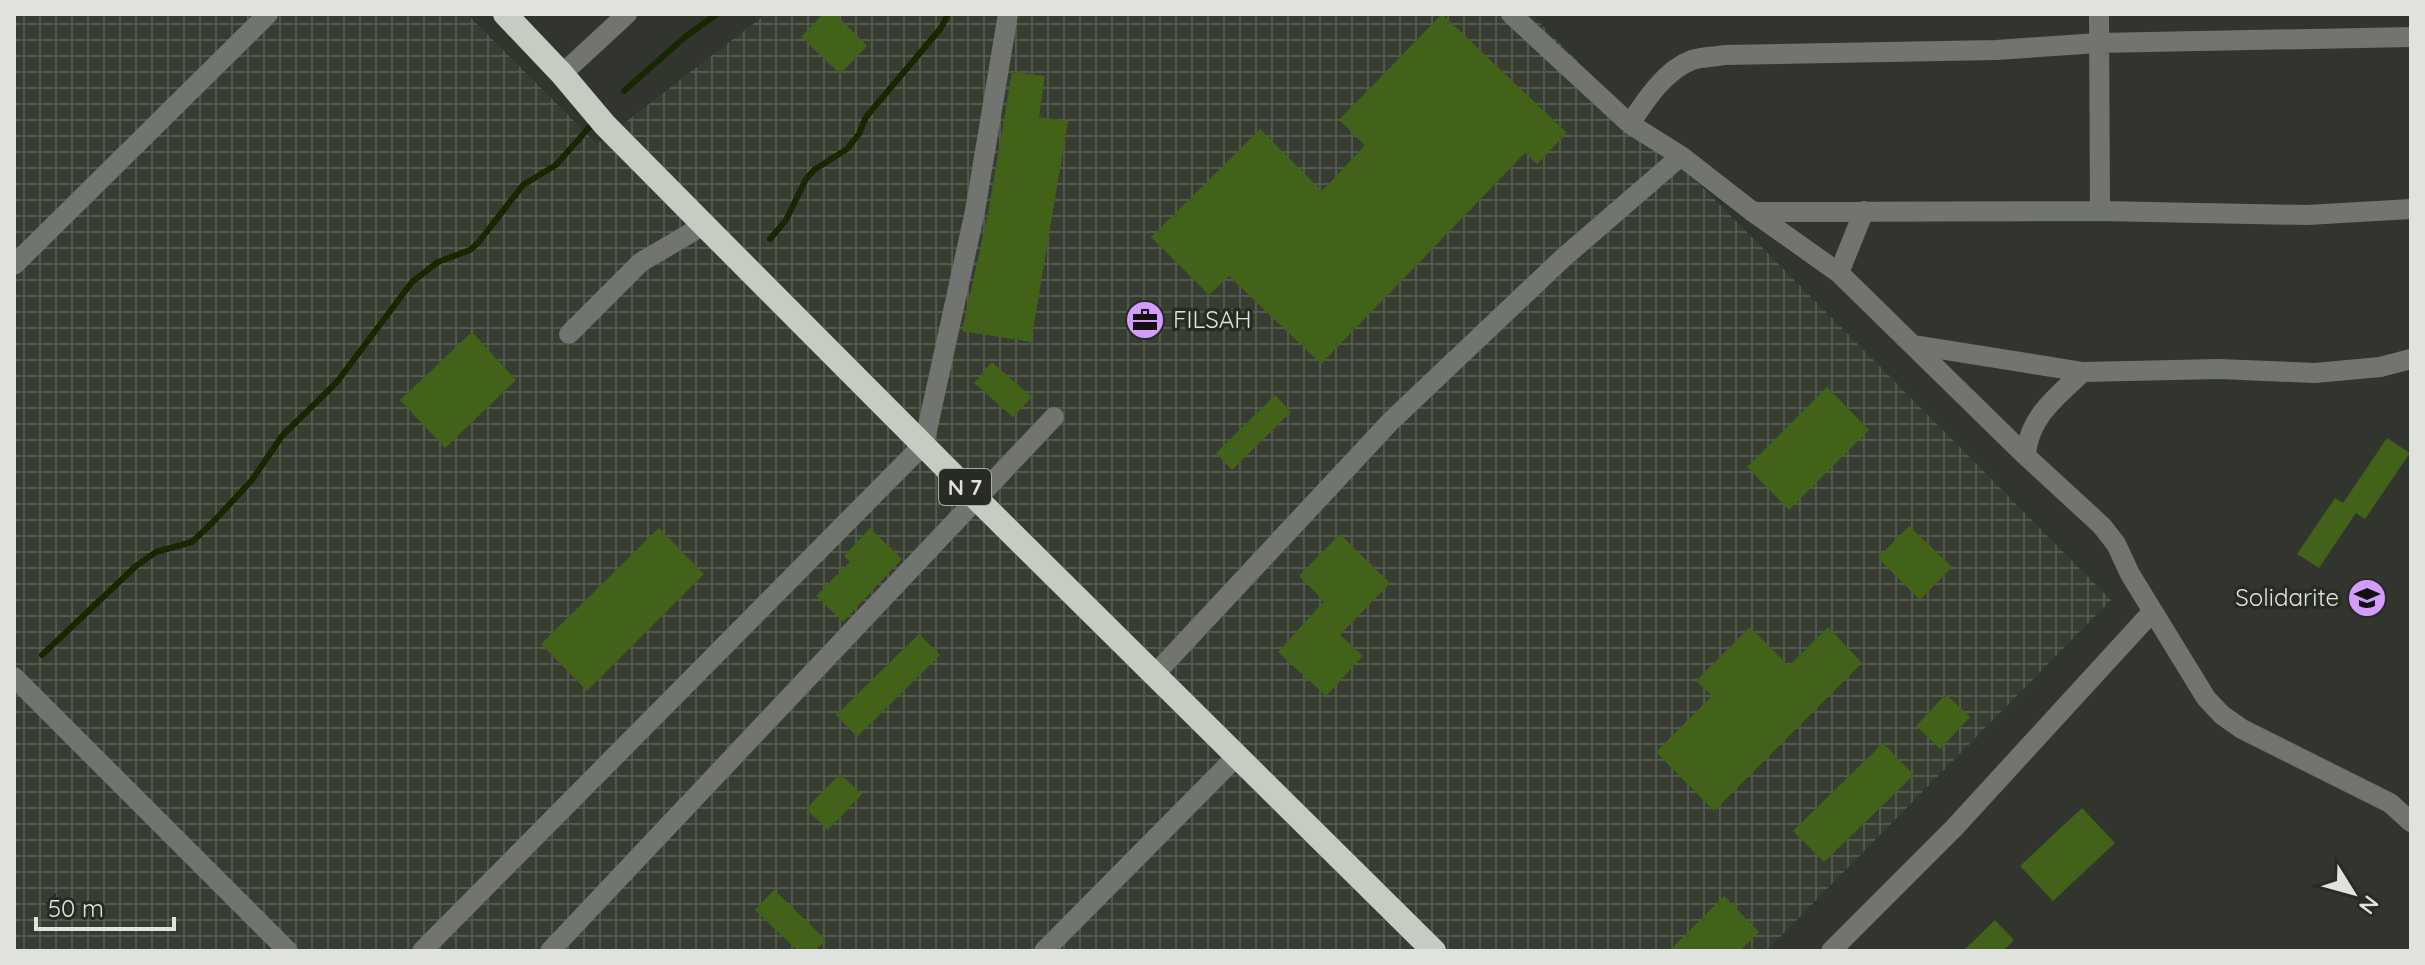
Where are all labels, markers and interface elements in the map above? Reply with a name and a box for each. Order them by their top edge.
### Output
office icon: FILSAH [1124,299,1166,341]
place label: FILSAH [1173,304,1252,334]
road number: N 7 [939,469,991,505]
school or university icon: Solidarite [2346,577,2388,619]
place label: Solidarite [2235,582,2339,612]
north arrow [2313,853,2393,933]
scale bar [36,881,174,931]
text: N [2353,890,2385,920]
text: 50 m [48,893,104,923]

